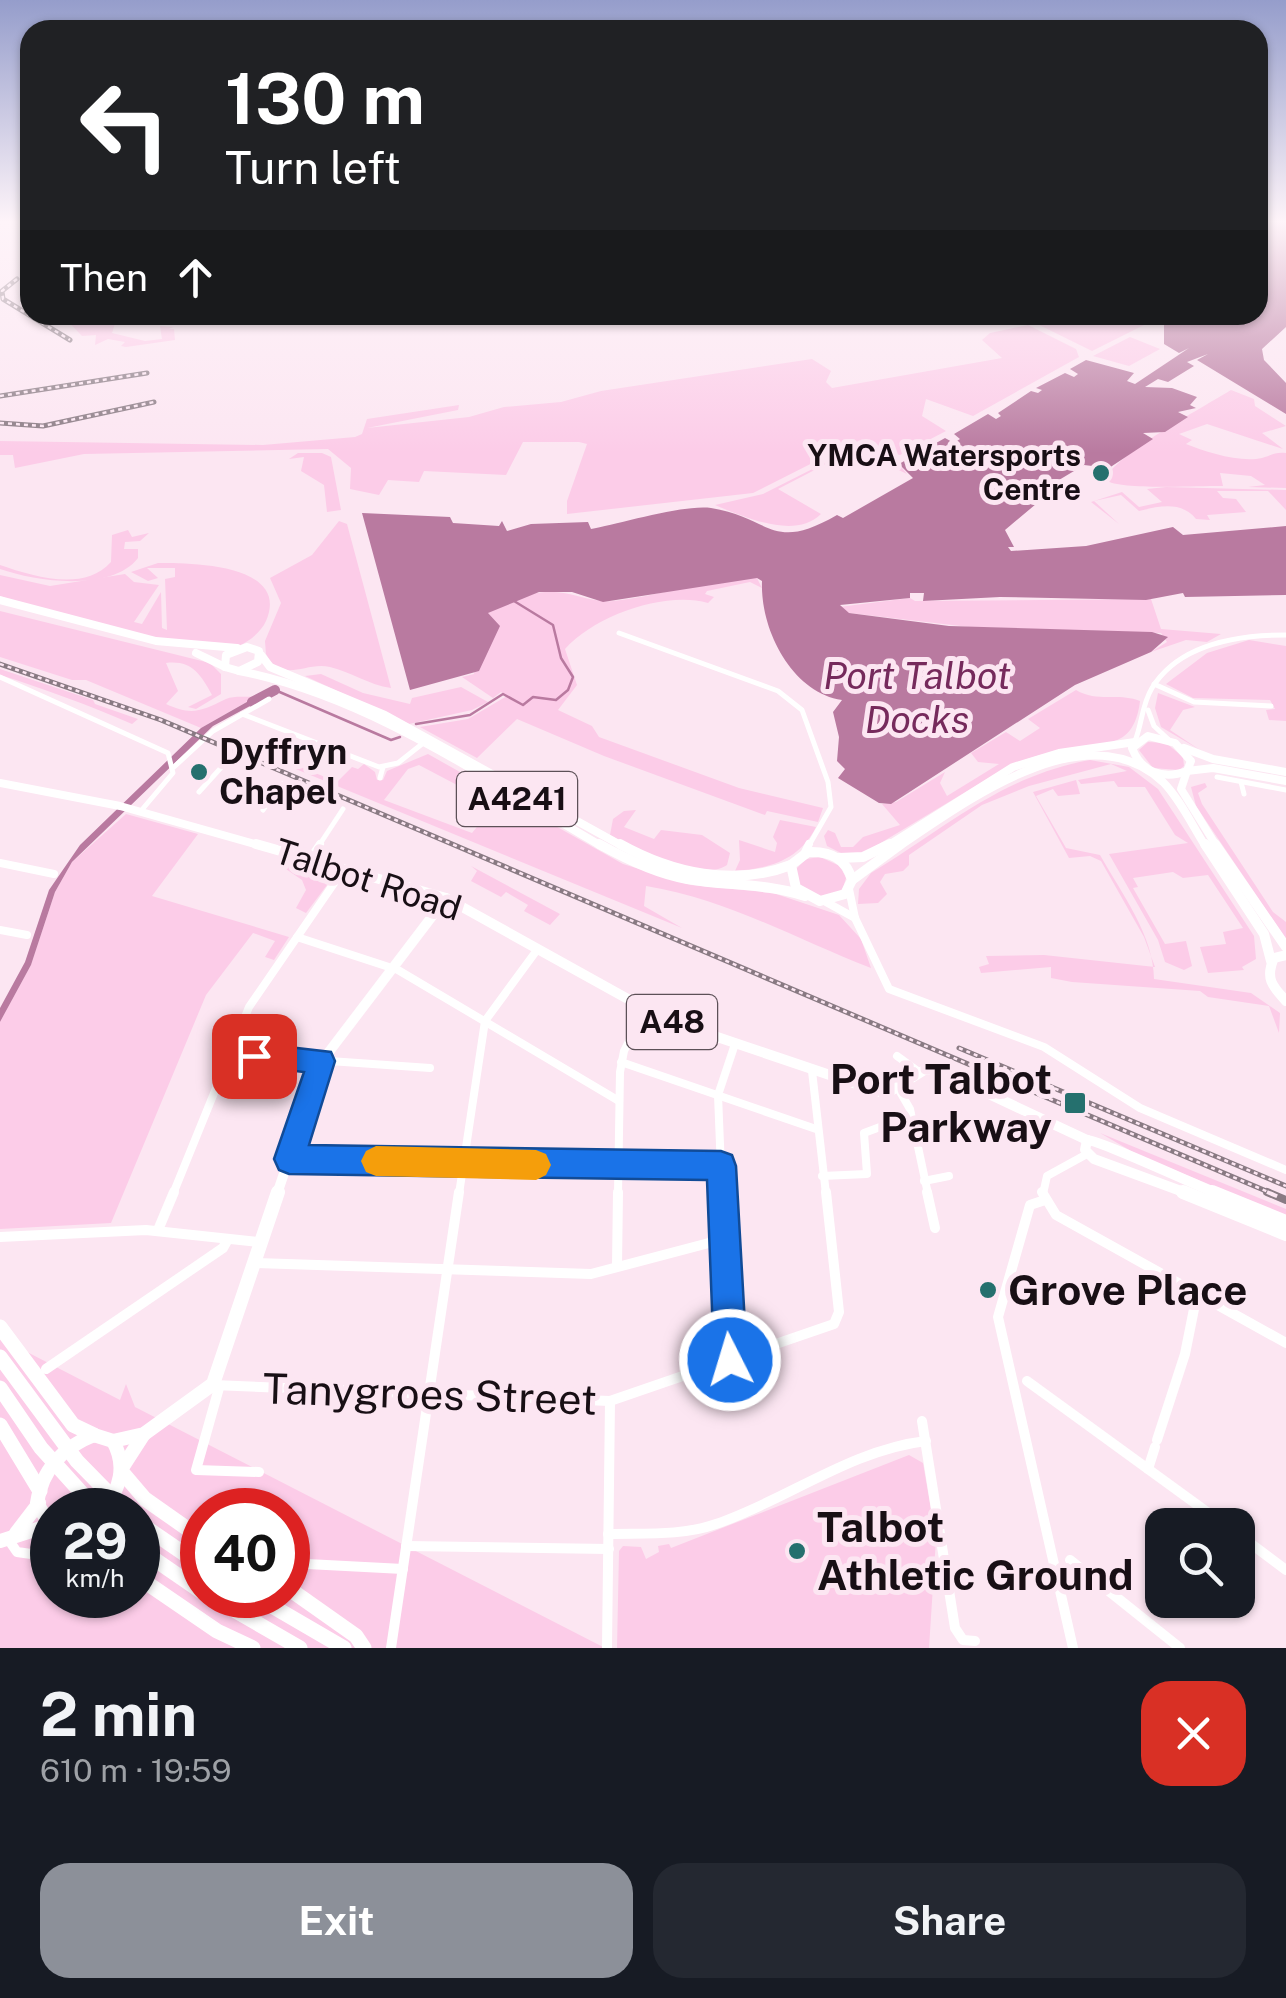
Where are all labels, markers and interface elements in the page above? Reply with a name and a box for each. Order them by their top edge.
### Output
text: 130 m [225,57,425,140]
icon: left [60,60,190,190]
text: Turn left [225,141,401,194]
icon: ahead [168,250,223,305]
text: Then [60,255,148,300]
place label: YMCA Watersports Centre [807,437,1081,507]
marker: YMCA Watersports Centre [1090,462,1112,484]
water label: Port Talbot Docks [823,653,1011,742]
place label: Dyffryn Chapel [219,731,347,812]
marker: Dyffryn Chapel [188,761,210,783]
road number: A4241 [457,772,577,826]
street label: Talbot Road [270,830,466,929]
road number: A48 [627,995,717,1049]
pin [212,1014,297,1099]
icon: arrive [227,1029,282,1084]
place label: Port Talbot Parkway [830,1054,1052,1151]
marker: Port Talbot Parkway [1062,1090,1088,1116]
place label: Grove Place [1008,1265,1247,1314]
marker: Grove Place [977,1279,999,1301]
position arrow [678,1308,782,1412]
street label: Tanygroes Street [262,1363,598,1424]
speed limit sign: 40 [180,1488,310,1618]
place label: Talbot Athletic Ground [817,1502,1134,1599]
map controls [1145,1508,1255,1618]
button: search [1145,1508,1255,1618]
text: 29 [63,1511,127,1570]
marker: Talbot Athletic Ground [786,1540,808,1562]
text: km/h [66,1563,124,1593]
text: 2 min [40,1679,197,1750]
button: close [1141,1681,1246,1786]
text: 610 m · 19:59 [40,1752,231,1789]
button: Exit [40,1863,633,1978]
button: Share [653,1863,1246,1978]

